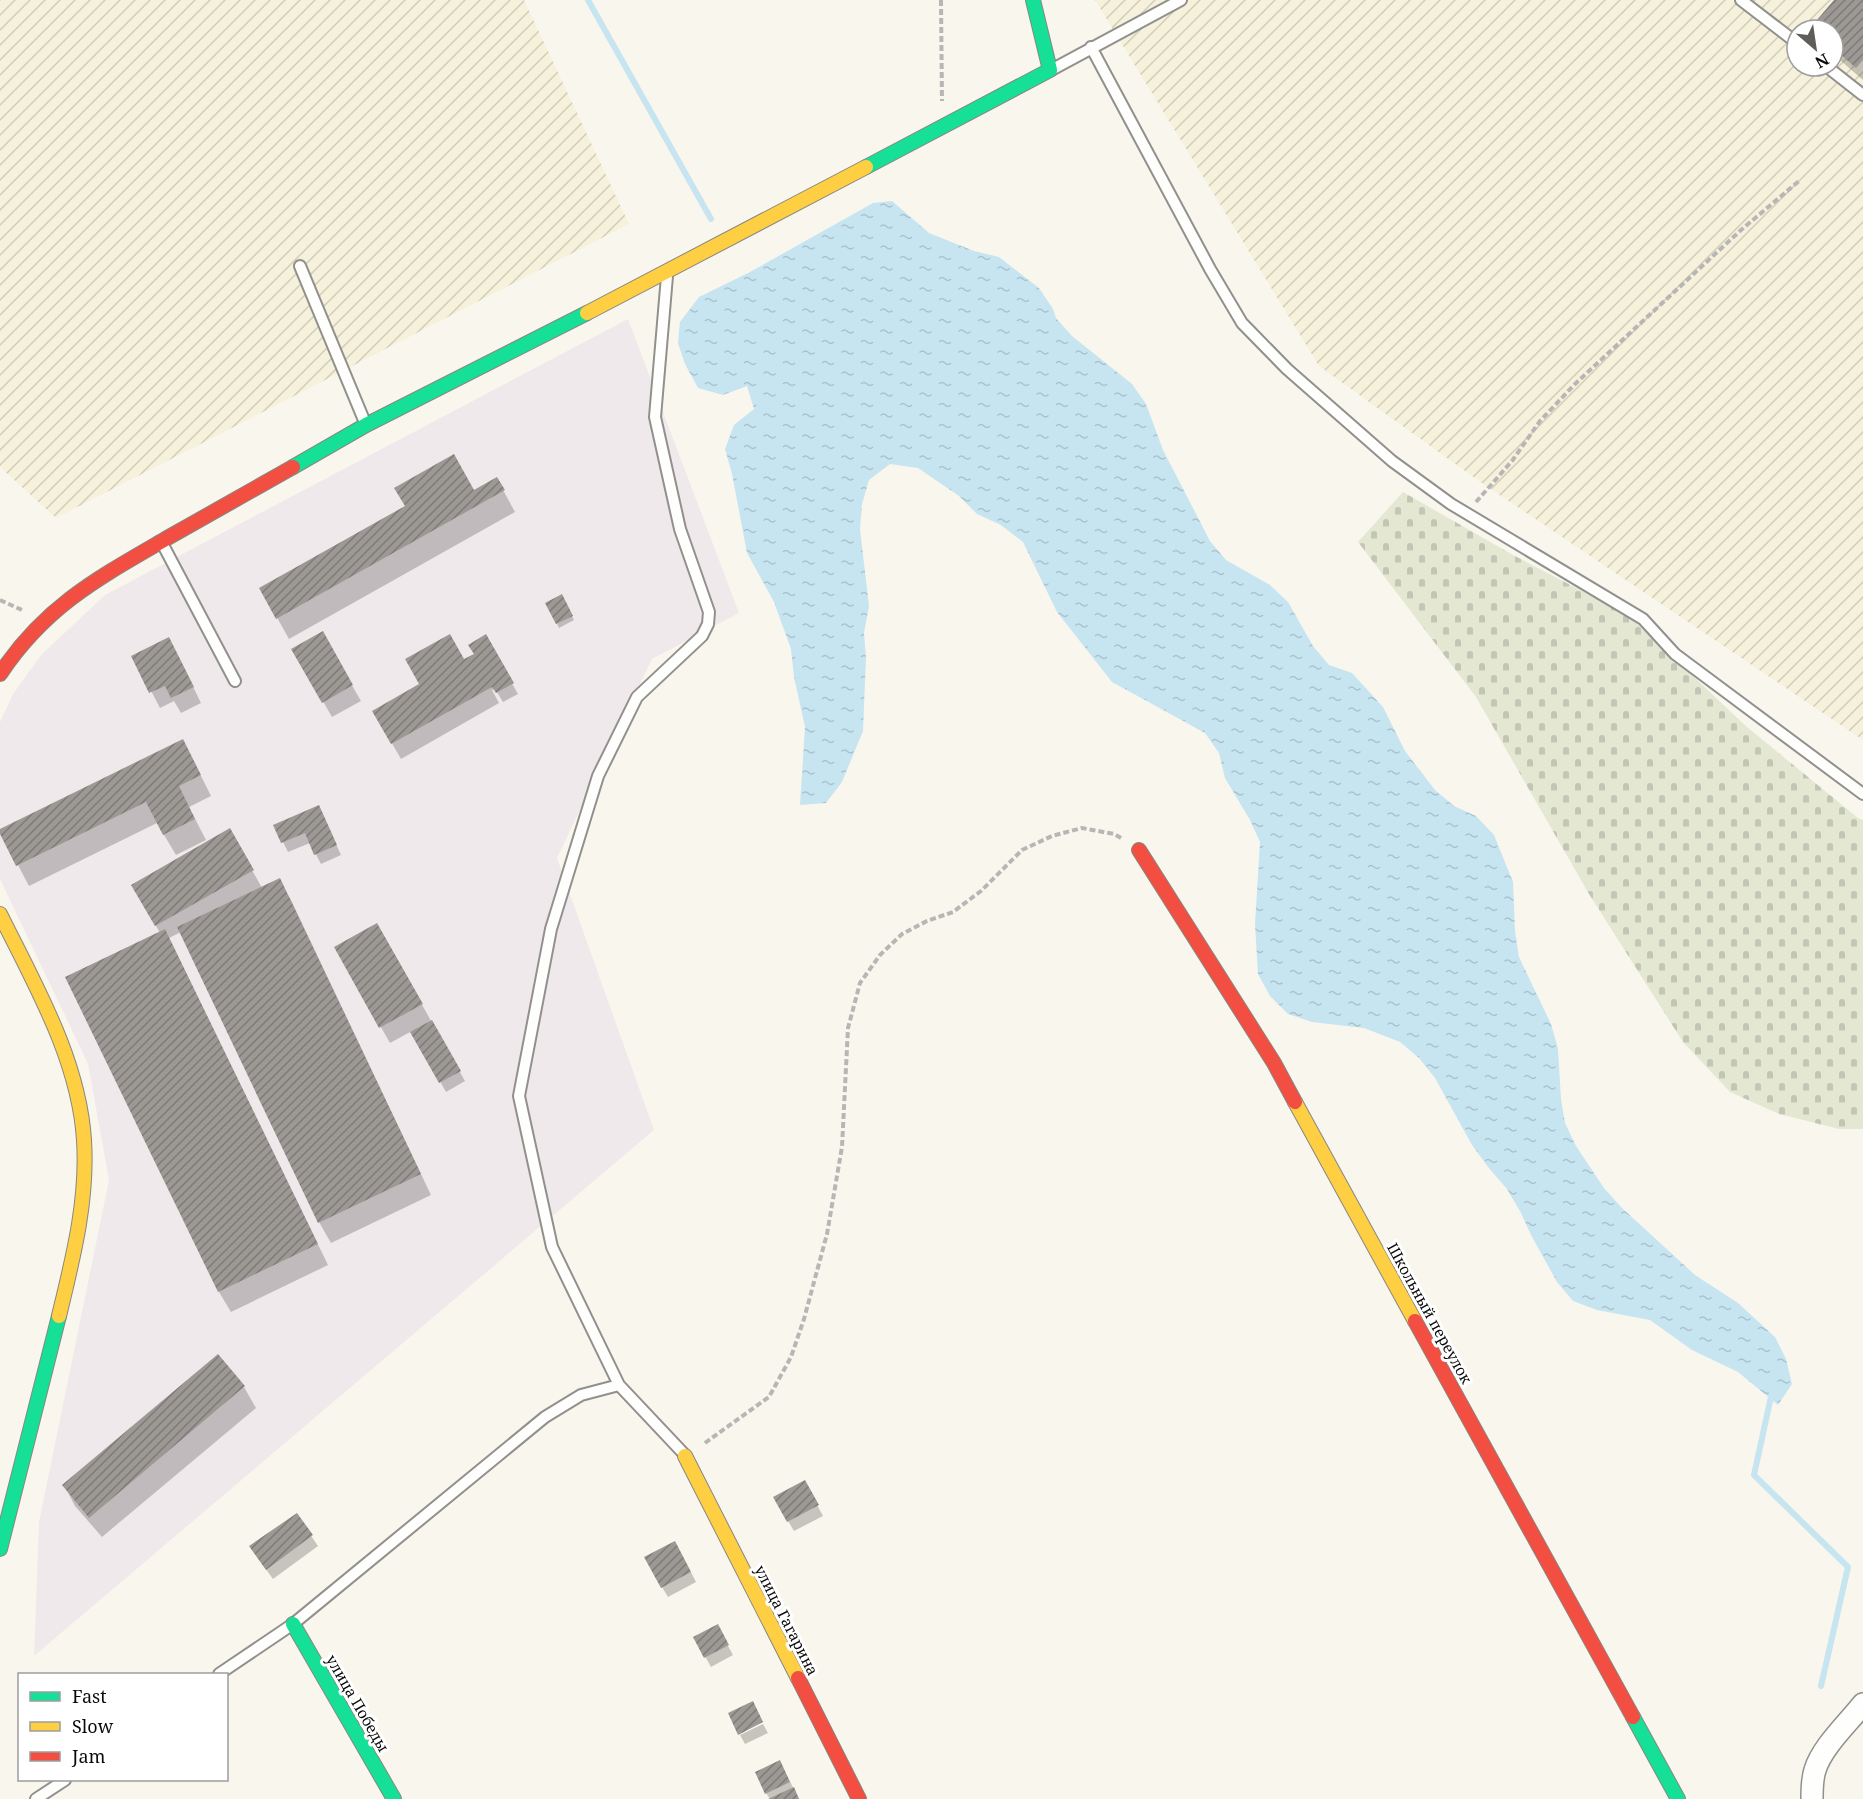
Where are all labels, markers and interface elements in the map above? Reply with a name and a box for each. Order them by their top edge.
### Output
north arrow [1785,18,1845,78]
text: N [1811,48,1833,74]
street label: Школьный переулок [1383,1239,1477,1387]
street label: улица Гагарина [751,1561,823,1679]
street label: улица Победы [322,1651,394,1755]
legend [18,1673,228,1781]
text: Fast [72,1684,107,1708]
text: Slow [72,1714,114,1738]
text: Jam [71,1744,106,1768]

